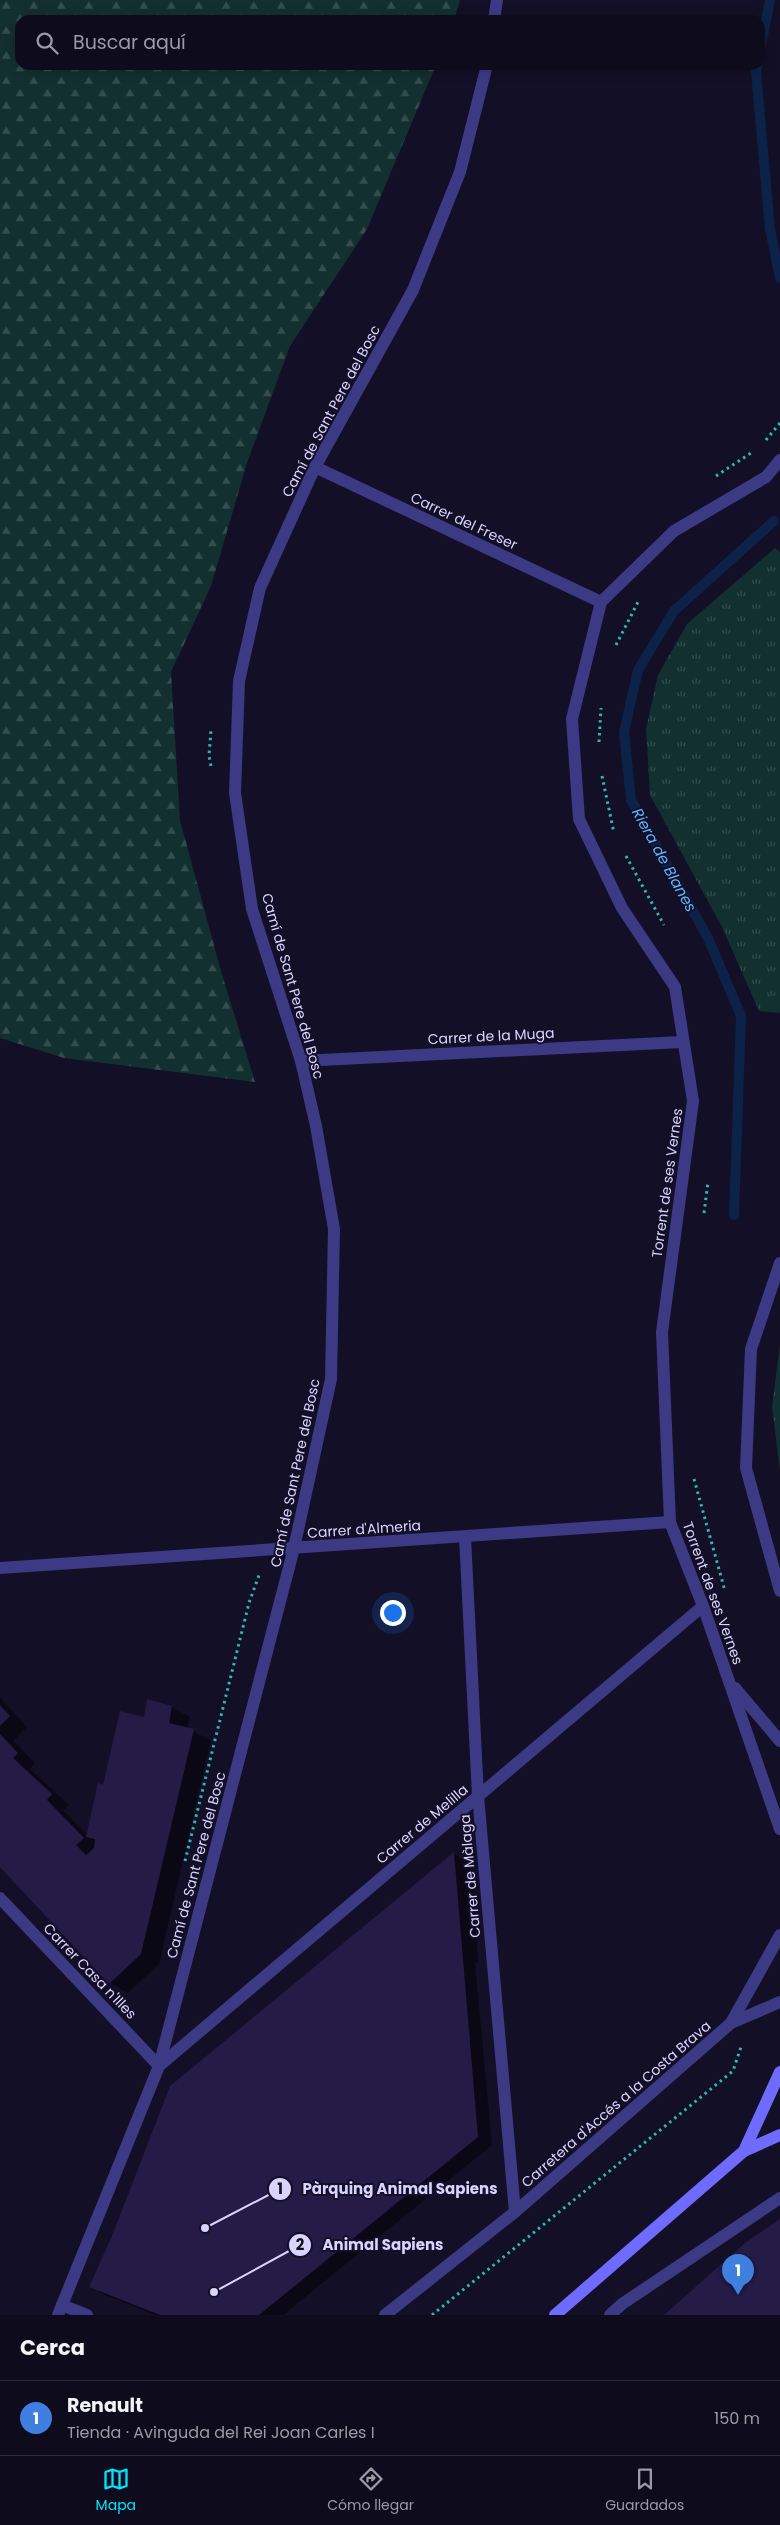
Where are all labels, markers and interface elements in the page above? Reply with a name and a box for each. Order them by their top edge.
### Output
search box [15,15,765,70]
icon: search [33,29,61,57]
text: Buscar aquí [73,29,186,56]
street label: Camí de Sant Pere del Bosc [277,321,385,501]
street label: Carrer del Freser [407,487,521,555]
water label: Riera de Blanes [627,804,702,916]
street label: Camí de Sant Pere del Bosc [257,891,329,1081]
street label: Carrer de la Muga [427,1023,555,1049]
street label: Torrent de ses Vernes [647,1107,687,1259]
street label: Camí de Sant Pere del Bosc [265,1377,325,1569]
street label: Carrer d'Almeria [306,1515,422,1543]
street label: Torrent de ses Vernes [678,1519,748,1667]
your location [380,1600,406,1626]
street label: Camí de Sant Pere del Bosc [161,1770,231,1960]
street label: Carrer de Melilla [372,1780,472,1868]
street label: Carrer de Màlaga [455,1814,485,1938]
street label: Carrer Casa n'Illes [39,1918,141,2024]
street label: Carretera d'Accés a la Costa Brava [517,2016,715,2192]
callout: Pàrquing Animal Sapiens [268,2174,508,2204]
text: 1 [277,2178,283,2199]
text: Pàrquing Animal Sapiens [302,2178,498,2199]
callout: Animal Sapiens [287,2230,453,2260]
text: 2 [296,2234,305,2255]
text: Animal Sapiens [322,2234,444,2255]
pin: 1 [722,2254,754,2295]
text: Cerca [20,2333,85,2362]
text: Renault [67,2392,143,2419]
text: 1 [33,2407,39,2430]
text: 150 m [714,2407,760,2430]
text: Tienda · Avinguda del Rei Joan Carles I [67,2421,375,2444]
tab: Mapa [96,2465,136,2516]
tab: Cómo llegar [327,2465,414,2516]
tab: Guardados [605,2465,684,2516]

